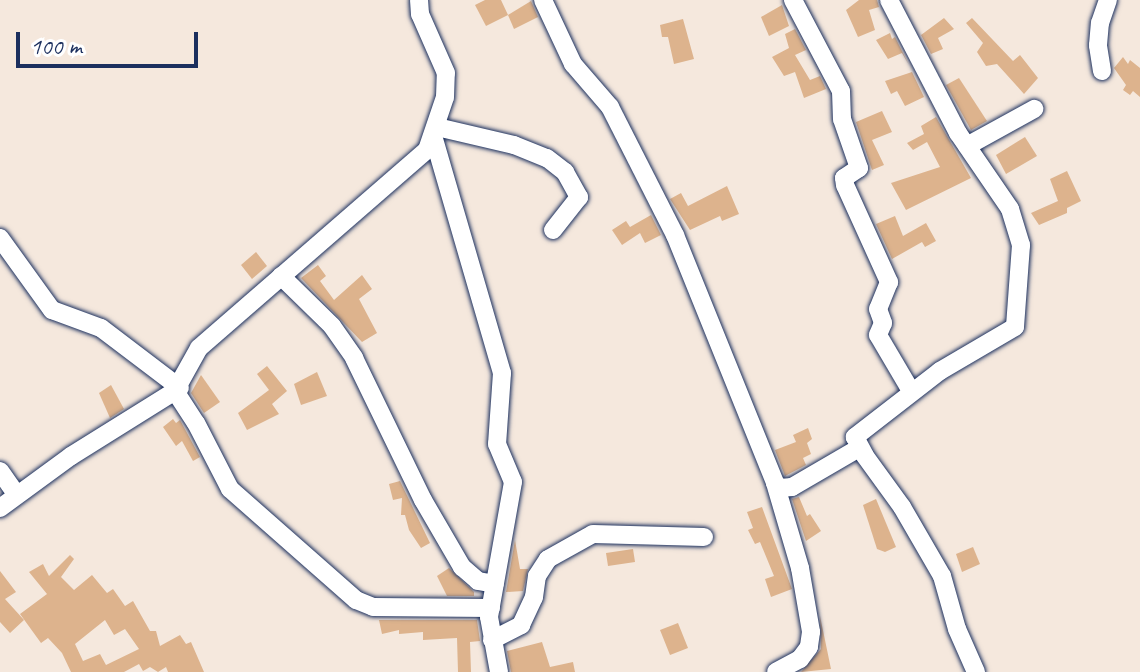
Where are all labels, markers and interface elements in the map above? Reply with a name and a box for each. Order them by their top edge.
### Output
scale bar [20,16,202,66]
text: 100 m [30,31,82,61]

